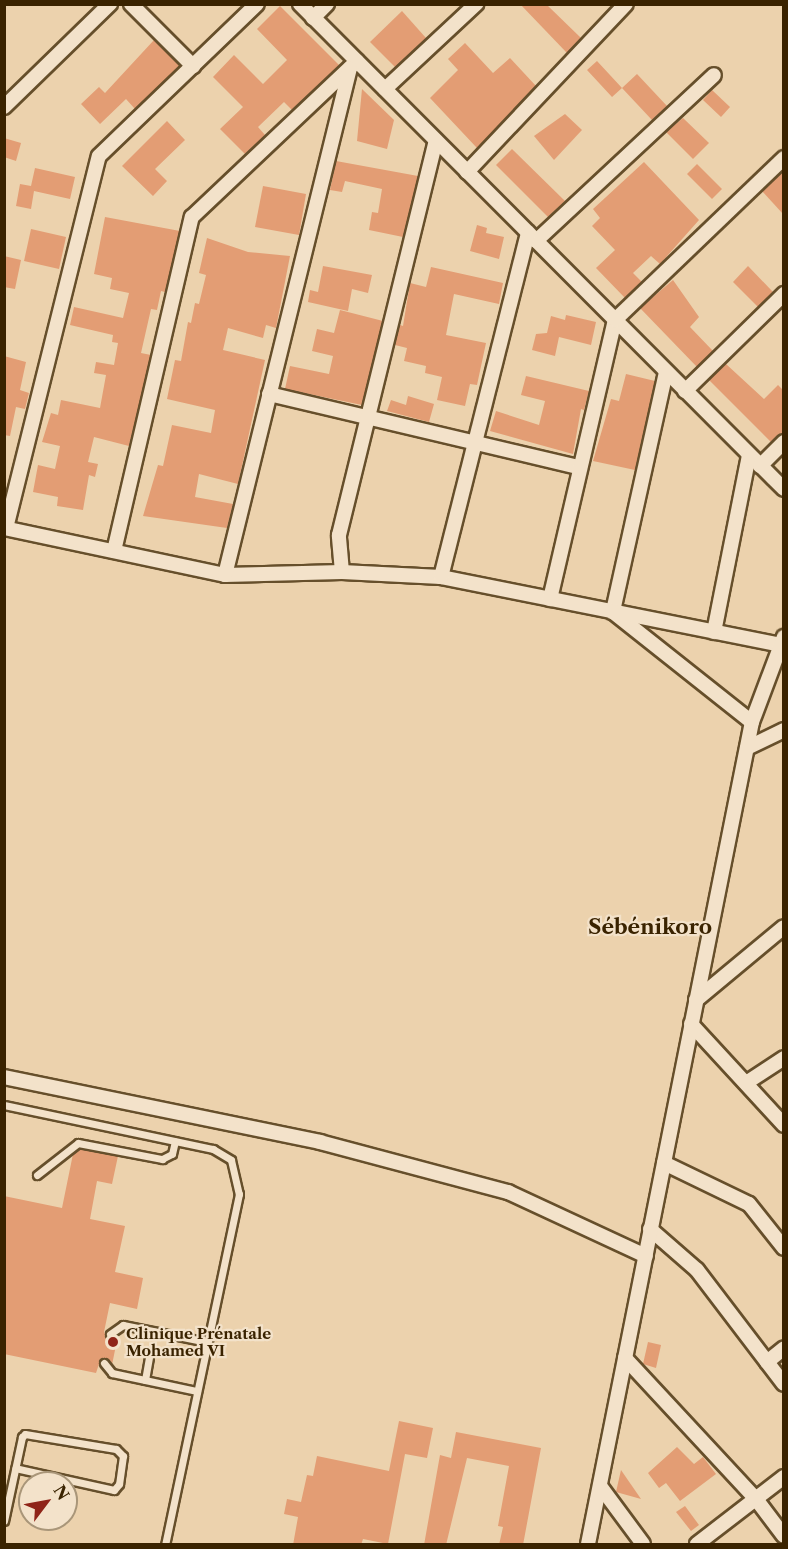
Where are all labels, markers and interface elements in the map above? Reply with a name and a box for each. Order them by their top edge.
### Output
district label: Sébénikoro [588,914,712,940]
place label: Clinique Prénatale Mohamed VI [126,1324,271,1359]
marker: Clinique Prénatale Mohamed VI [104,1333,122,1351]
north arrow [18,1471,78,1531]
text: N [49,1481,74,1504]

